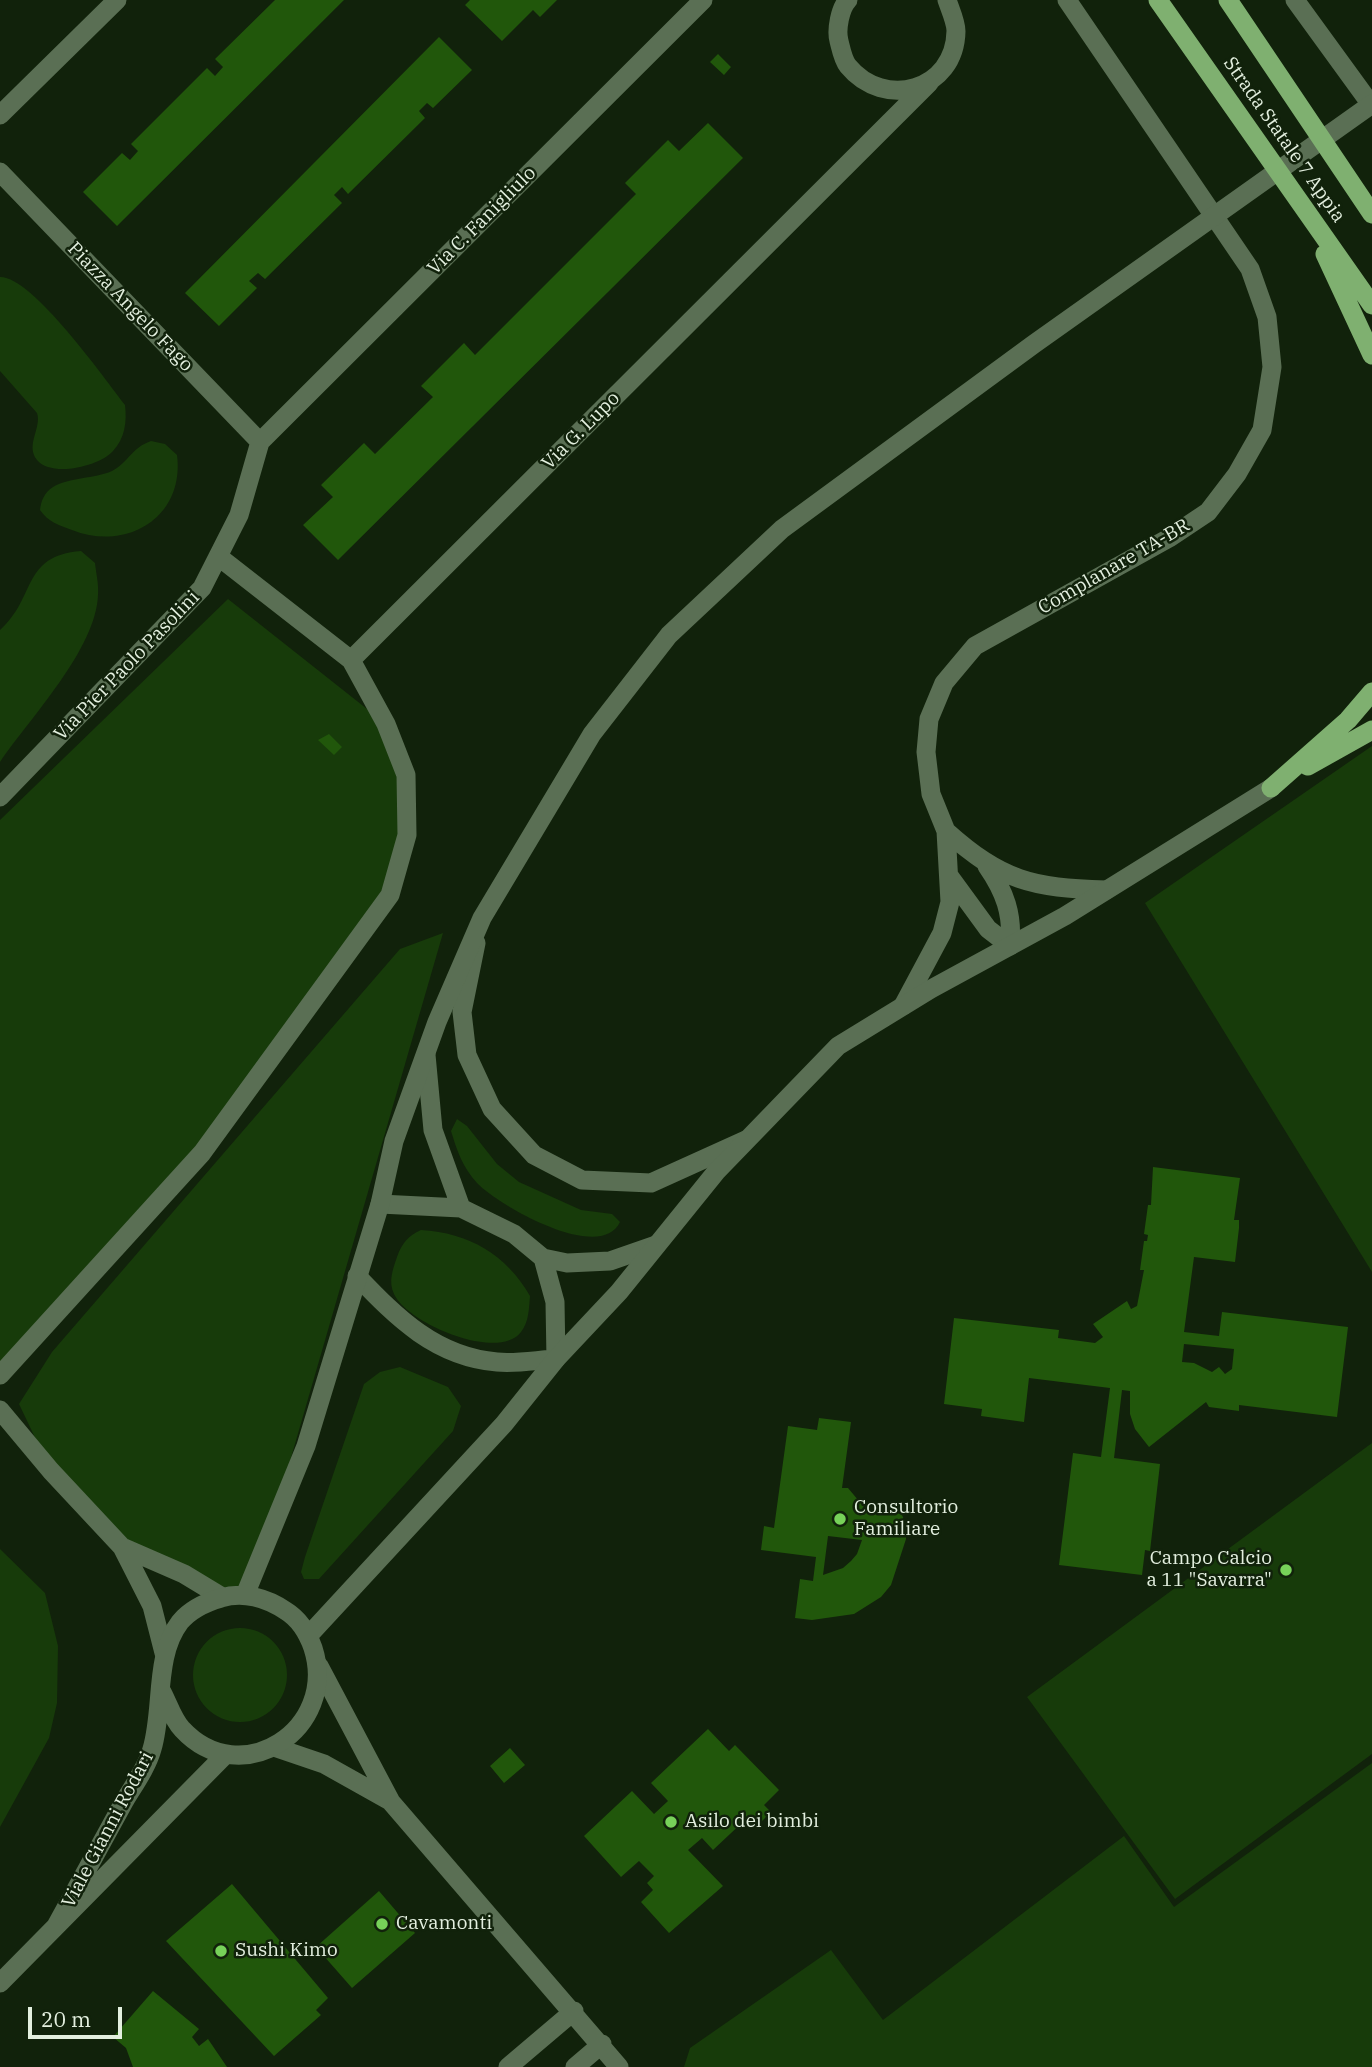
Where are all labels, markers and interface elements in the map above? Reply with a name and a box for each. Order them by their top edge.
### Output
street label: Strada Statale 7 Appia [1218,53,1350,227]
street label: Via C. Fanigliulo [423,162,541,280]
street label: Piazza Angelo Fago [62,238,198,376]
street label: Via G. Lupo [537,387,625,475]
street label: Complanare TA-BR [1034,514,1194,620]
street label: Via Pier Paolo Pasolini [50,586,204,746]
place label: Consultorio Familiare [854,1497,958,1541]
marker: Consultorio Familiare [832,1511,848,1527]
place label: Campo Calcio a 11 "Savarra" [1147,1548,1272,1592]
marker: Campo Calcio a 11 "Savarra" [1278,1562,1294,1578]
street label: Viale Gianni Rodari [57,1748,159,1912]
place label: Asilo dei bimbi [685,1811,819,1833]
marker: Asilo dei bimbi [663,1814,679,1830]
place label: Cavamonti [396,1913,492,1935]
marker: Cavamonti [374,1916,390,1932]
place label: Sushi Kimo [235,1940,338,1962]
marker: Sushi Kimo [213,1943,229,1959]
scale bar [32,1994,126,2038]
text: 20 m [41,2005,91,2033]

